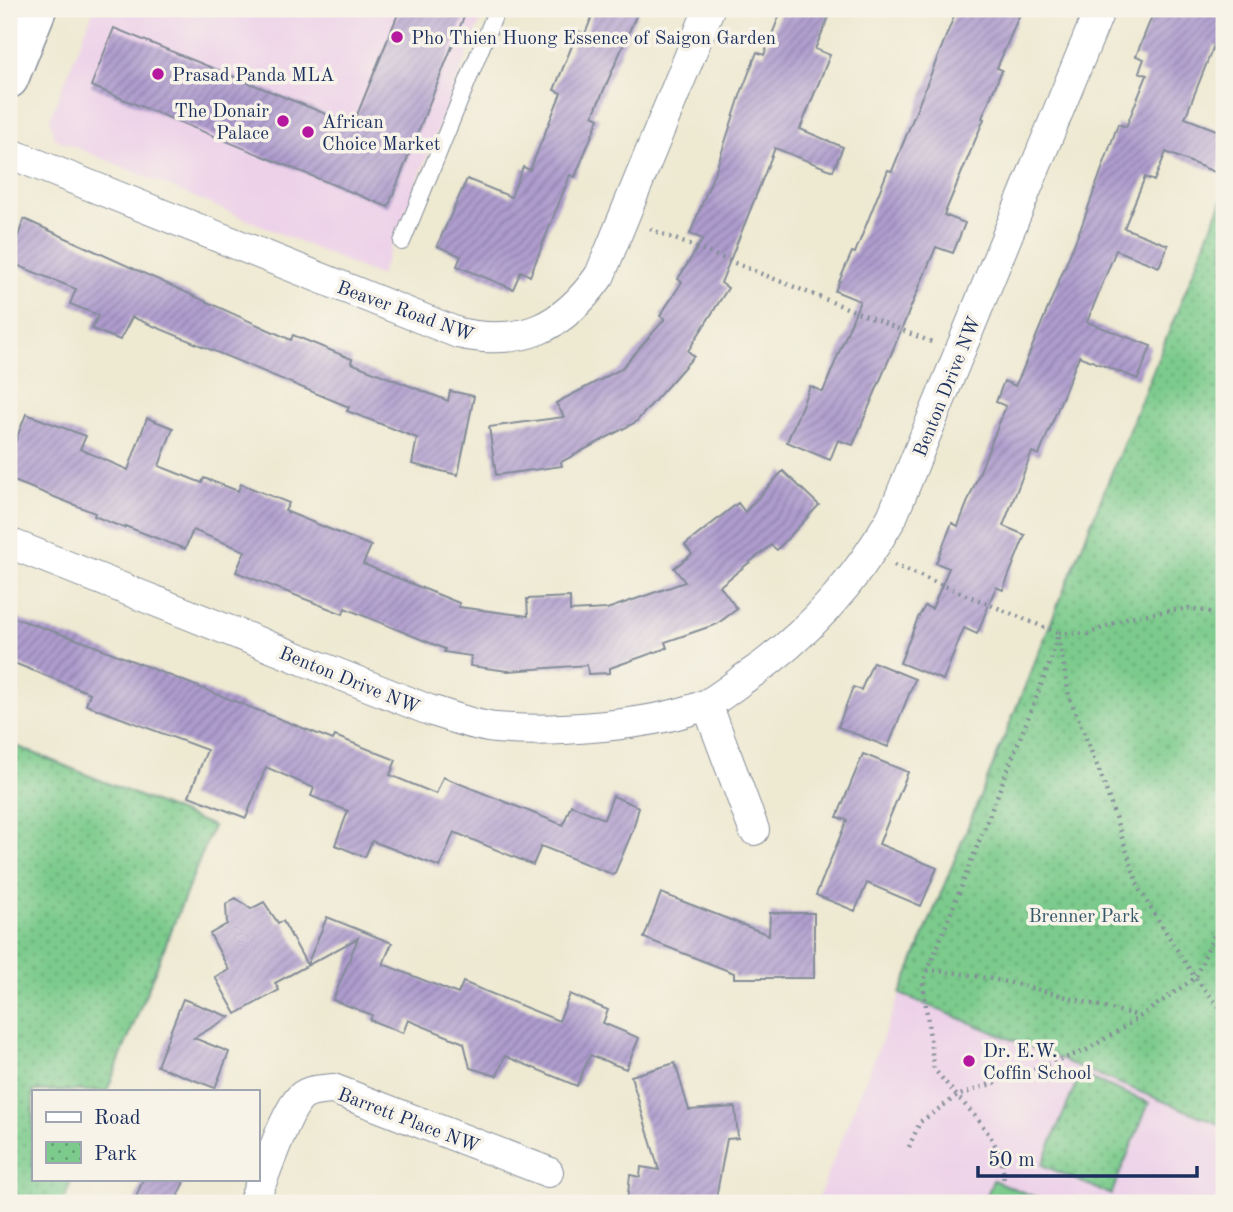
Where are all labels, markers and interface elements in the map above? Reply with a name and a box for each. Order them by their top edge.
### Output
marker: Pho Thien Huong Essence of Saigon Garden [389,29,405,45]
place label: Pho Thien Huong Essence of Saigon Garden [411,30,776,49]
marker: Prasad Panda MLA [150,66,166,82]
place label: Prasad Panda MLA [172,67,335,86]
place label: The Donair Palace [174,103,269,144]
marker: The Donair Palace [275,113,291,129]
place label: African Choice Market [322,114,440,155]
marker: African Choice Market [300,124,316,140]
street label: Beaver Road NW [334,279,476,346]
street label: Benton Drive NW [911,314,985,460]
street label: Benton Drive NW [276,644,422,718]
park label: Brenner Park [1028,908,1140,927]
place label: Dr. E.W. Coffin School [983,1043,1091,1084]
marker: Dr. E.W. Coffin School [961,1053,977,1069]
street label: Barrett Place NW [335,1086,482,1157]
legend [32,1090,259,1180]
text: Road [94,1108,141,1129]
scale bar [978,1135,1196,1179]
text: Park [94,1144,137,1165]
text: 50 m [988,1150,1035,1171]

